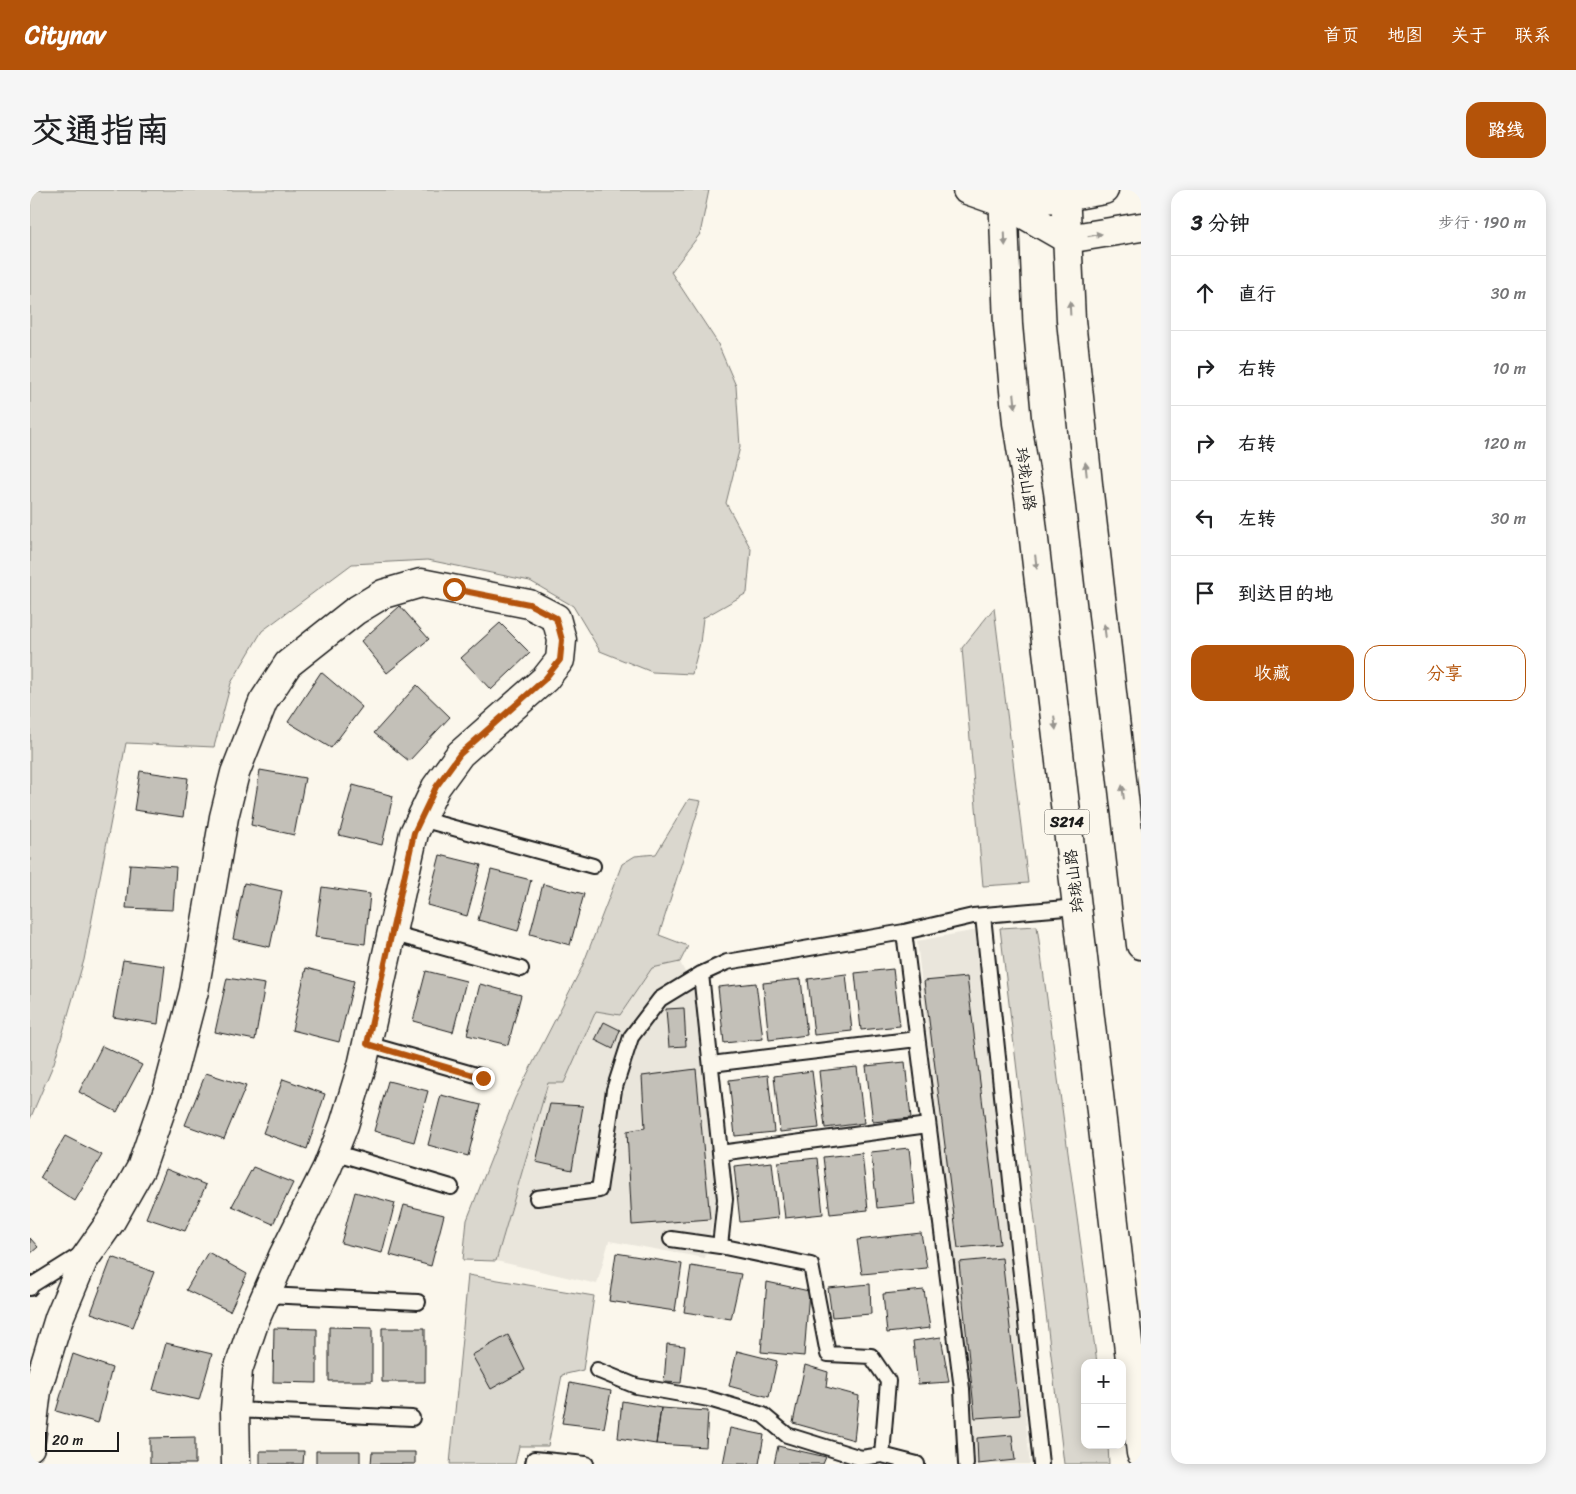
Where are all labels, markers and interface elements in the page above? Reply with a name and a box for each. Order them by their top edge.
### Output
text: Citynav [25,14,106,56]
text: 首页 [1323,19,1359,51]
text: 地图 [1387,19,1423,51]
text: 关于 [1451,19,1487,51]
text: 联系 [1515,19,1551,51]
text: 交通指南 [30,99,170,161]
button: 路线 [1466,102,1546,158]
text: 3 分钟 [1191,204,1250,242]
text: 步行 · 190 m [1438,208,1526,237]
one-way arrow [1087,230,1103,238]
one-way arrow [1001,231,1009,247]
text: 直行 [1238,277,1276,310]
icon: ahead [1191,279,1219,307]
text: 30 m [1491,279,1526,308]
one-way arrow [1066,299,1074,315]
text: 右转 [1238,352,1276,385]
icon: right [1191,354,1219,382]
text: 10 m [1493,354,1526,383]
one-way arrow [1011,393,1019,409]
text: 右转 [1238,427,1276,460]
icon: right [1191,429,1219,457]
text: 120 m [1483,429,1526,458]
street label: 玲珑山路 [1007,445,1045,513]
one-way arrow [1082,461,1090,477]
text: 左转 [1238,502,1276,535]
icon: left [1191,504,1219,532]
text: 30 m [1491,504,1526,533]
one-way arrow [1032,554,1040,570]
text: 到达目的地 [1238,577,1333,610]
route start [443,578,466,601]
icon: arrive [1191,579,1219,607]
one-way arrow [1101,622,1109,638]
button: 收藏 [1191,645,1354,701]
button: 分享 [1364,645,1526,701]
one-way arrow [1051,716,1059,732]
one-way arrow [1119,784,1127,800]
road number: S214 [1044,810,1090,834]
street label: 玲珑山路 [1056,847,1092,915]
route end [472,1067,495,1090]
map controls [1081,1359,1126,1449]
button: + [1081,1359,1126,1404]
button: − [1081,1404,1126,1449]
text: 20 m [52,1428,83,1453]
scale bar [45,1429,119,1452]

